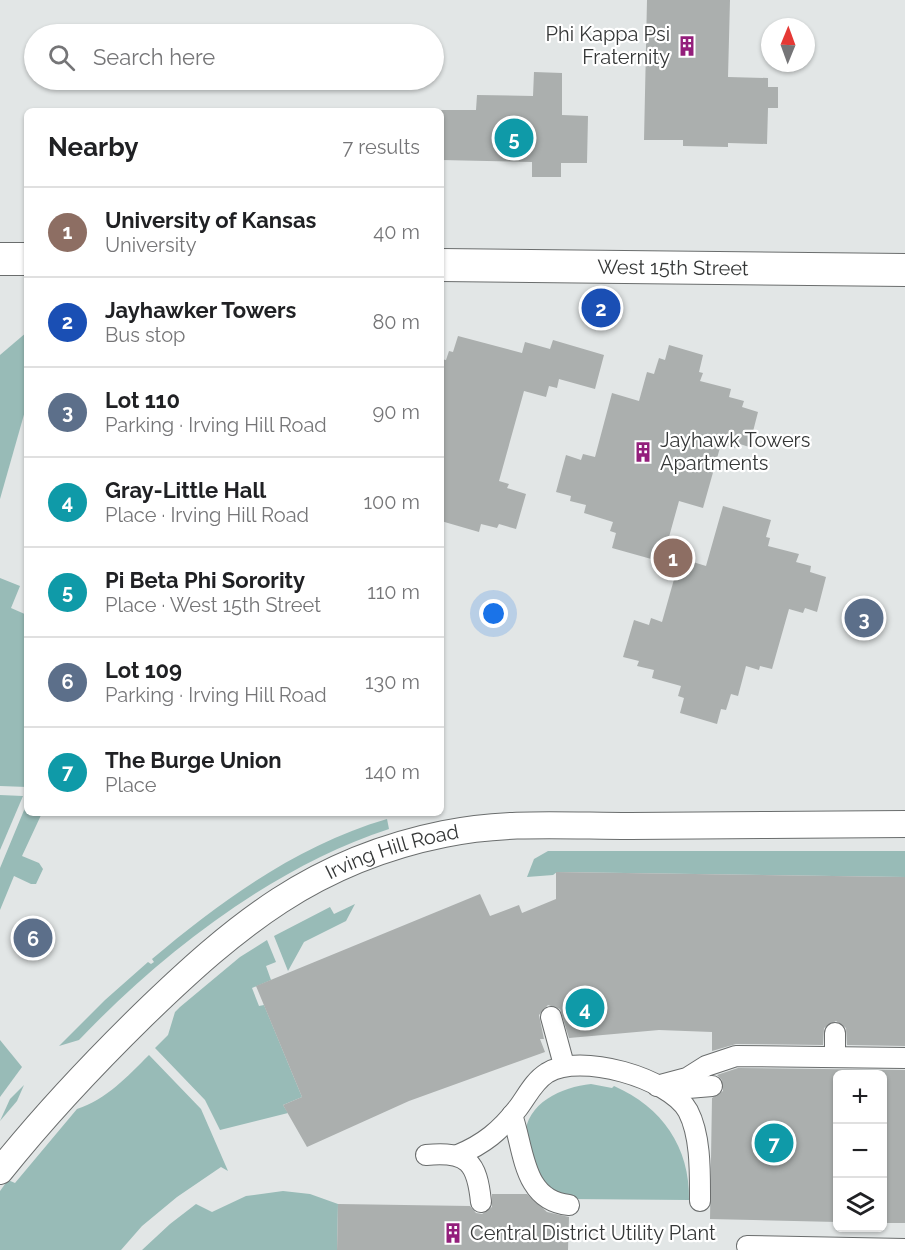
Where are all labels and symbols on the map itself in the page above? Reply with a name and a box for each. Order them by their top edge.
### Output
north arrow [761,18,815,72]
place label: Phi Kappa Psi Fraternity [546,22,670,69]
building icon: Phi Kappa Psi Fraternity [675,34,699,58]
pin: 5 [494,116,534,160]
street label: West 15th Street [597,255,749,280]
pin: 2 [582,286,620,330]
place label: Jayhawk Towers Apartments [660,428,810,475]
building icon: Jayhawk Towers Apartments [631,440,655,464]
pin: 1 [654,536,692,580]
pin: 3 [844,596,884,640]
your location [479,599,508,628]
street label: Irving Hill Road [321,819,461,884]
pin: 6 [14,916,52,960]
pin: 4 [566,986,604,1030]
pin: 7 [754,1120,794,1166]
building icon: Central District Utility Plant [441,1221,465,1245]
place label: Central District Utility Plant [470,1221,716,1245]

